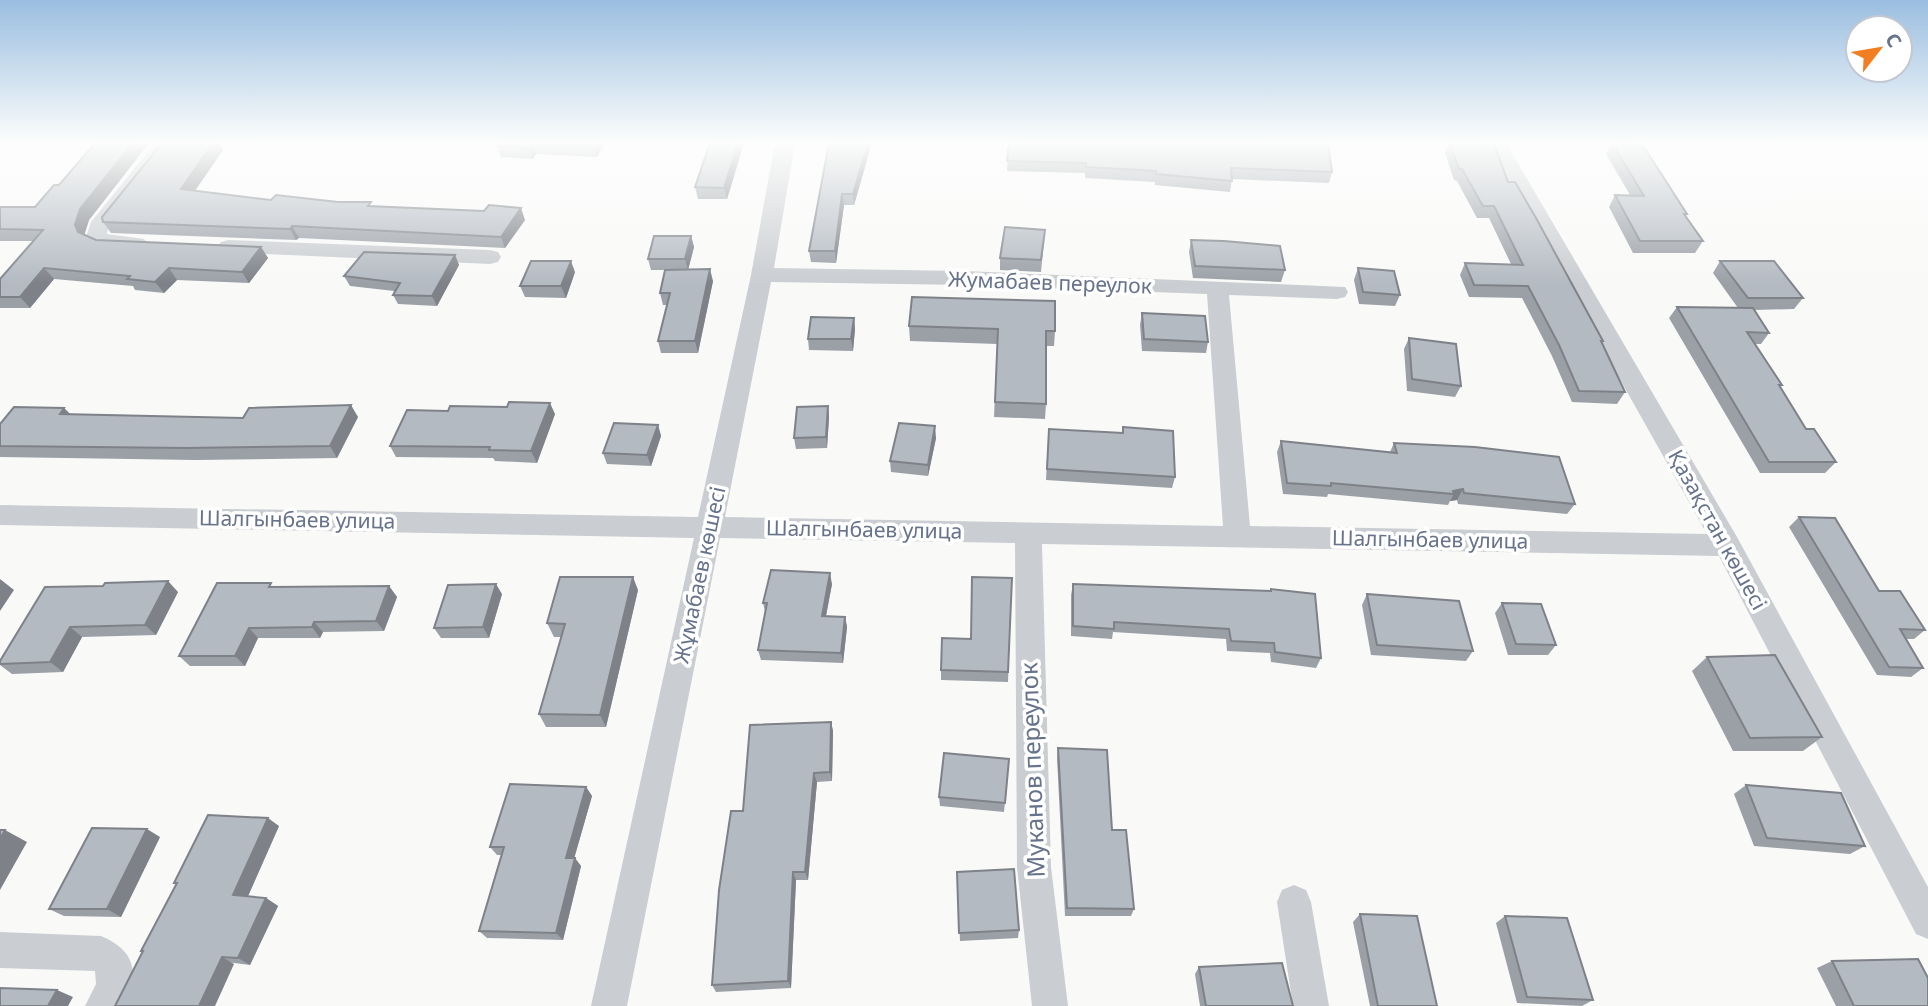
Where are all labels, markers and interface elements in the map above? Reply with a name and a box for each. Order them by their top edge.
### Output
north arrow [1844,14,1914,84]
text: С [1879,28,1908,52]
street label: Жумабаев переулок [948,264,1152,300]
street label: Қазақстан көшесі [1662,444,1774,615]
street label: Жұмабаев көшесі [667,484,731,666]
street label: Шалгынбаев улица [199,503,395,535]
street label: Шалгынбаев улица [766,513,962,545]
street label: Шалгынбаев улица [1332,523,1528,555]
street label: Муканов переулок [1011,662,1052,878]

